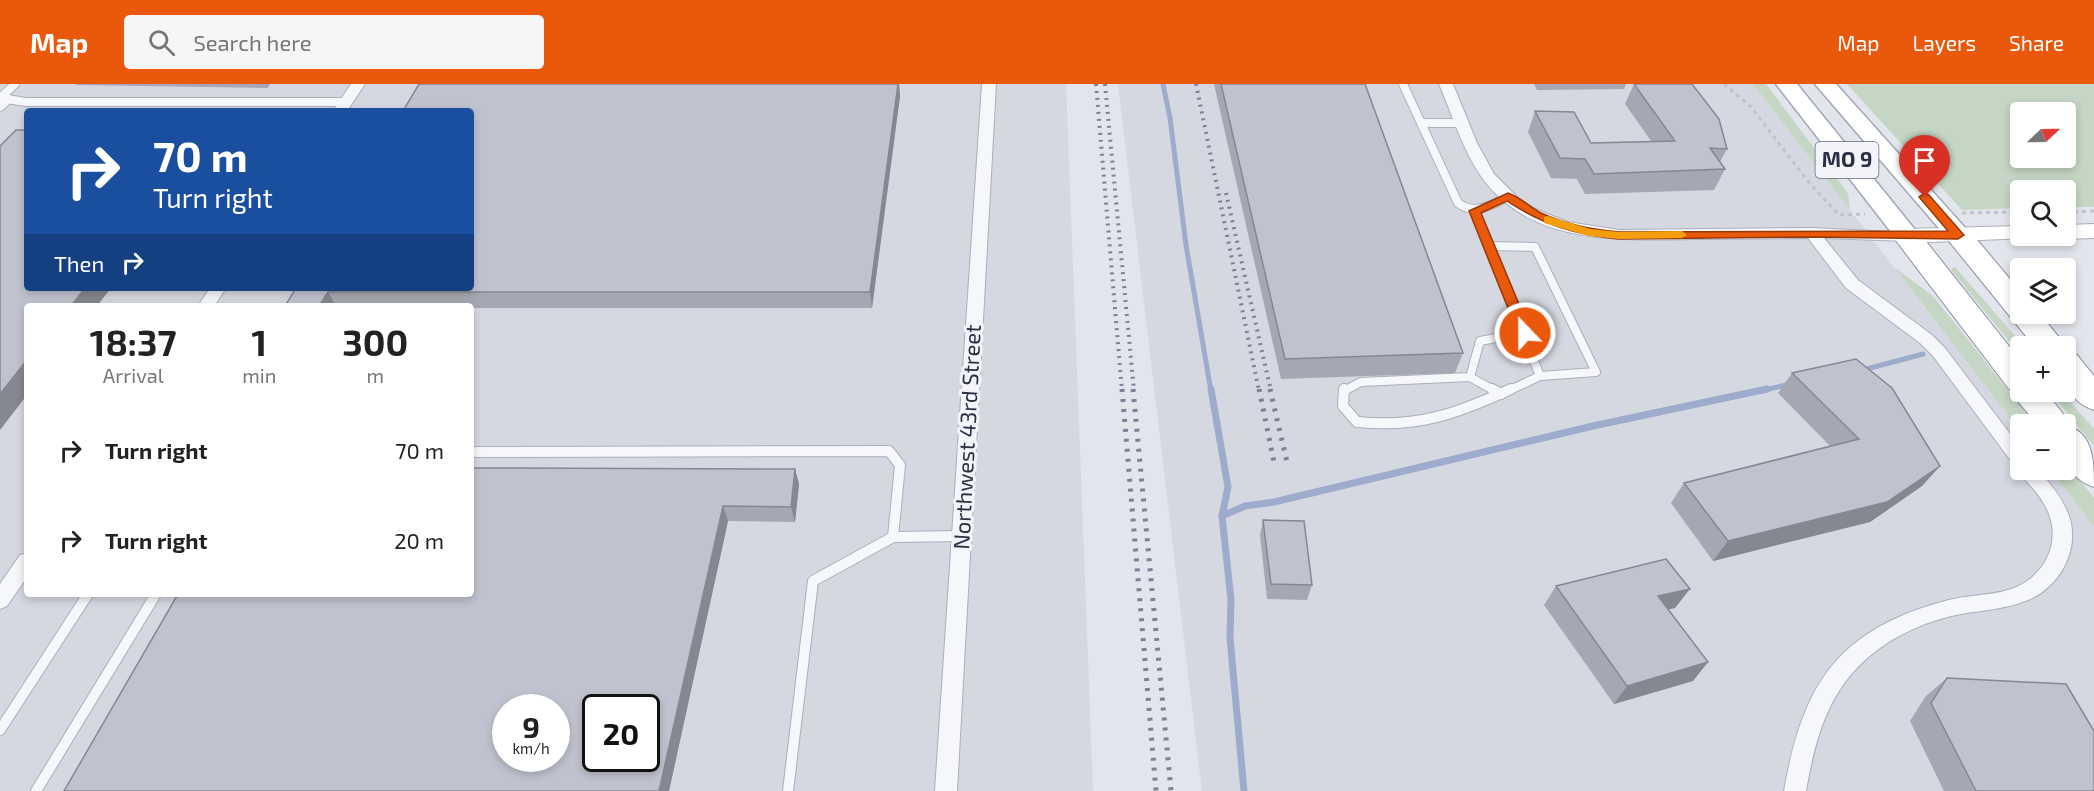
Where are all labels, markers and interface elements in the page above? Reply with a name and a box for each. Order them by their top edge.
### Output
search box [124,15,544,69]
text: Map [30,25,88,59]
icon: search [145,26,178,59]
text: Search here [193,29,312,55]
text: Map [1837,30,1879,55]
text: Layers [1912,30,1976,55]
text: Share [2009,30,2064,55]
north arrow [2010,102,2076,168]
map controls [2010,102,2076,480]
text: 70 m [153,130,248,180]
icon: right [54,132,132,210]
pin [1899,135,1950,197]
road number: MO 9 [1816,142,1878,178]
icon: arrive [1908,144,1941,177]
button: search [2010,180,2076,246]
text: Turn right [153,181,273,213]
icon: right [116,246,149,279]
text: Then [54,250,104,276]
button: layers [2010,258,2076,324]
position arrow [1493,301,1557,365]
text: 18:37 [90,320,177,363]
text: 1 [252,320,267,363]
text: 300 [342,320,408,363]
street label: Northwest 43rd Street [947,324,985,550]
button: + [2010,336,2076,402]
text: Arrival [103,363,164,387]
text: min [242,363,276,387]
text: m [366,363,384,387]
button: − [2010,414,2076,480]
icon: right [54,434,87,467]
text: Turn right [105,437,207,463]
text: 70 m [395,437,444,463]
icon: right [54,524,87,557]
text: Turn right [105,527,207,553]
text: 20 m [394,527,444,553]
speed limit sign: 20 [582,694,660,772]
text: 9 [522,708,540,744]
text: km/h [512,739,550,757]

